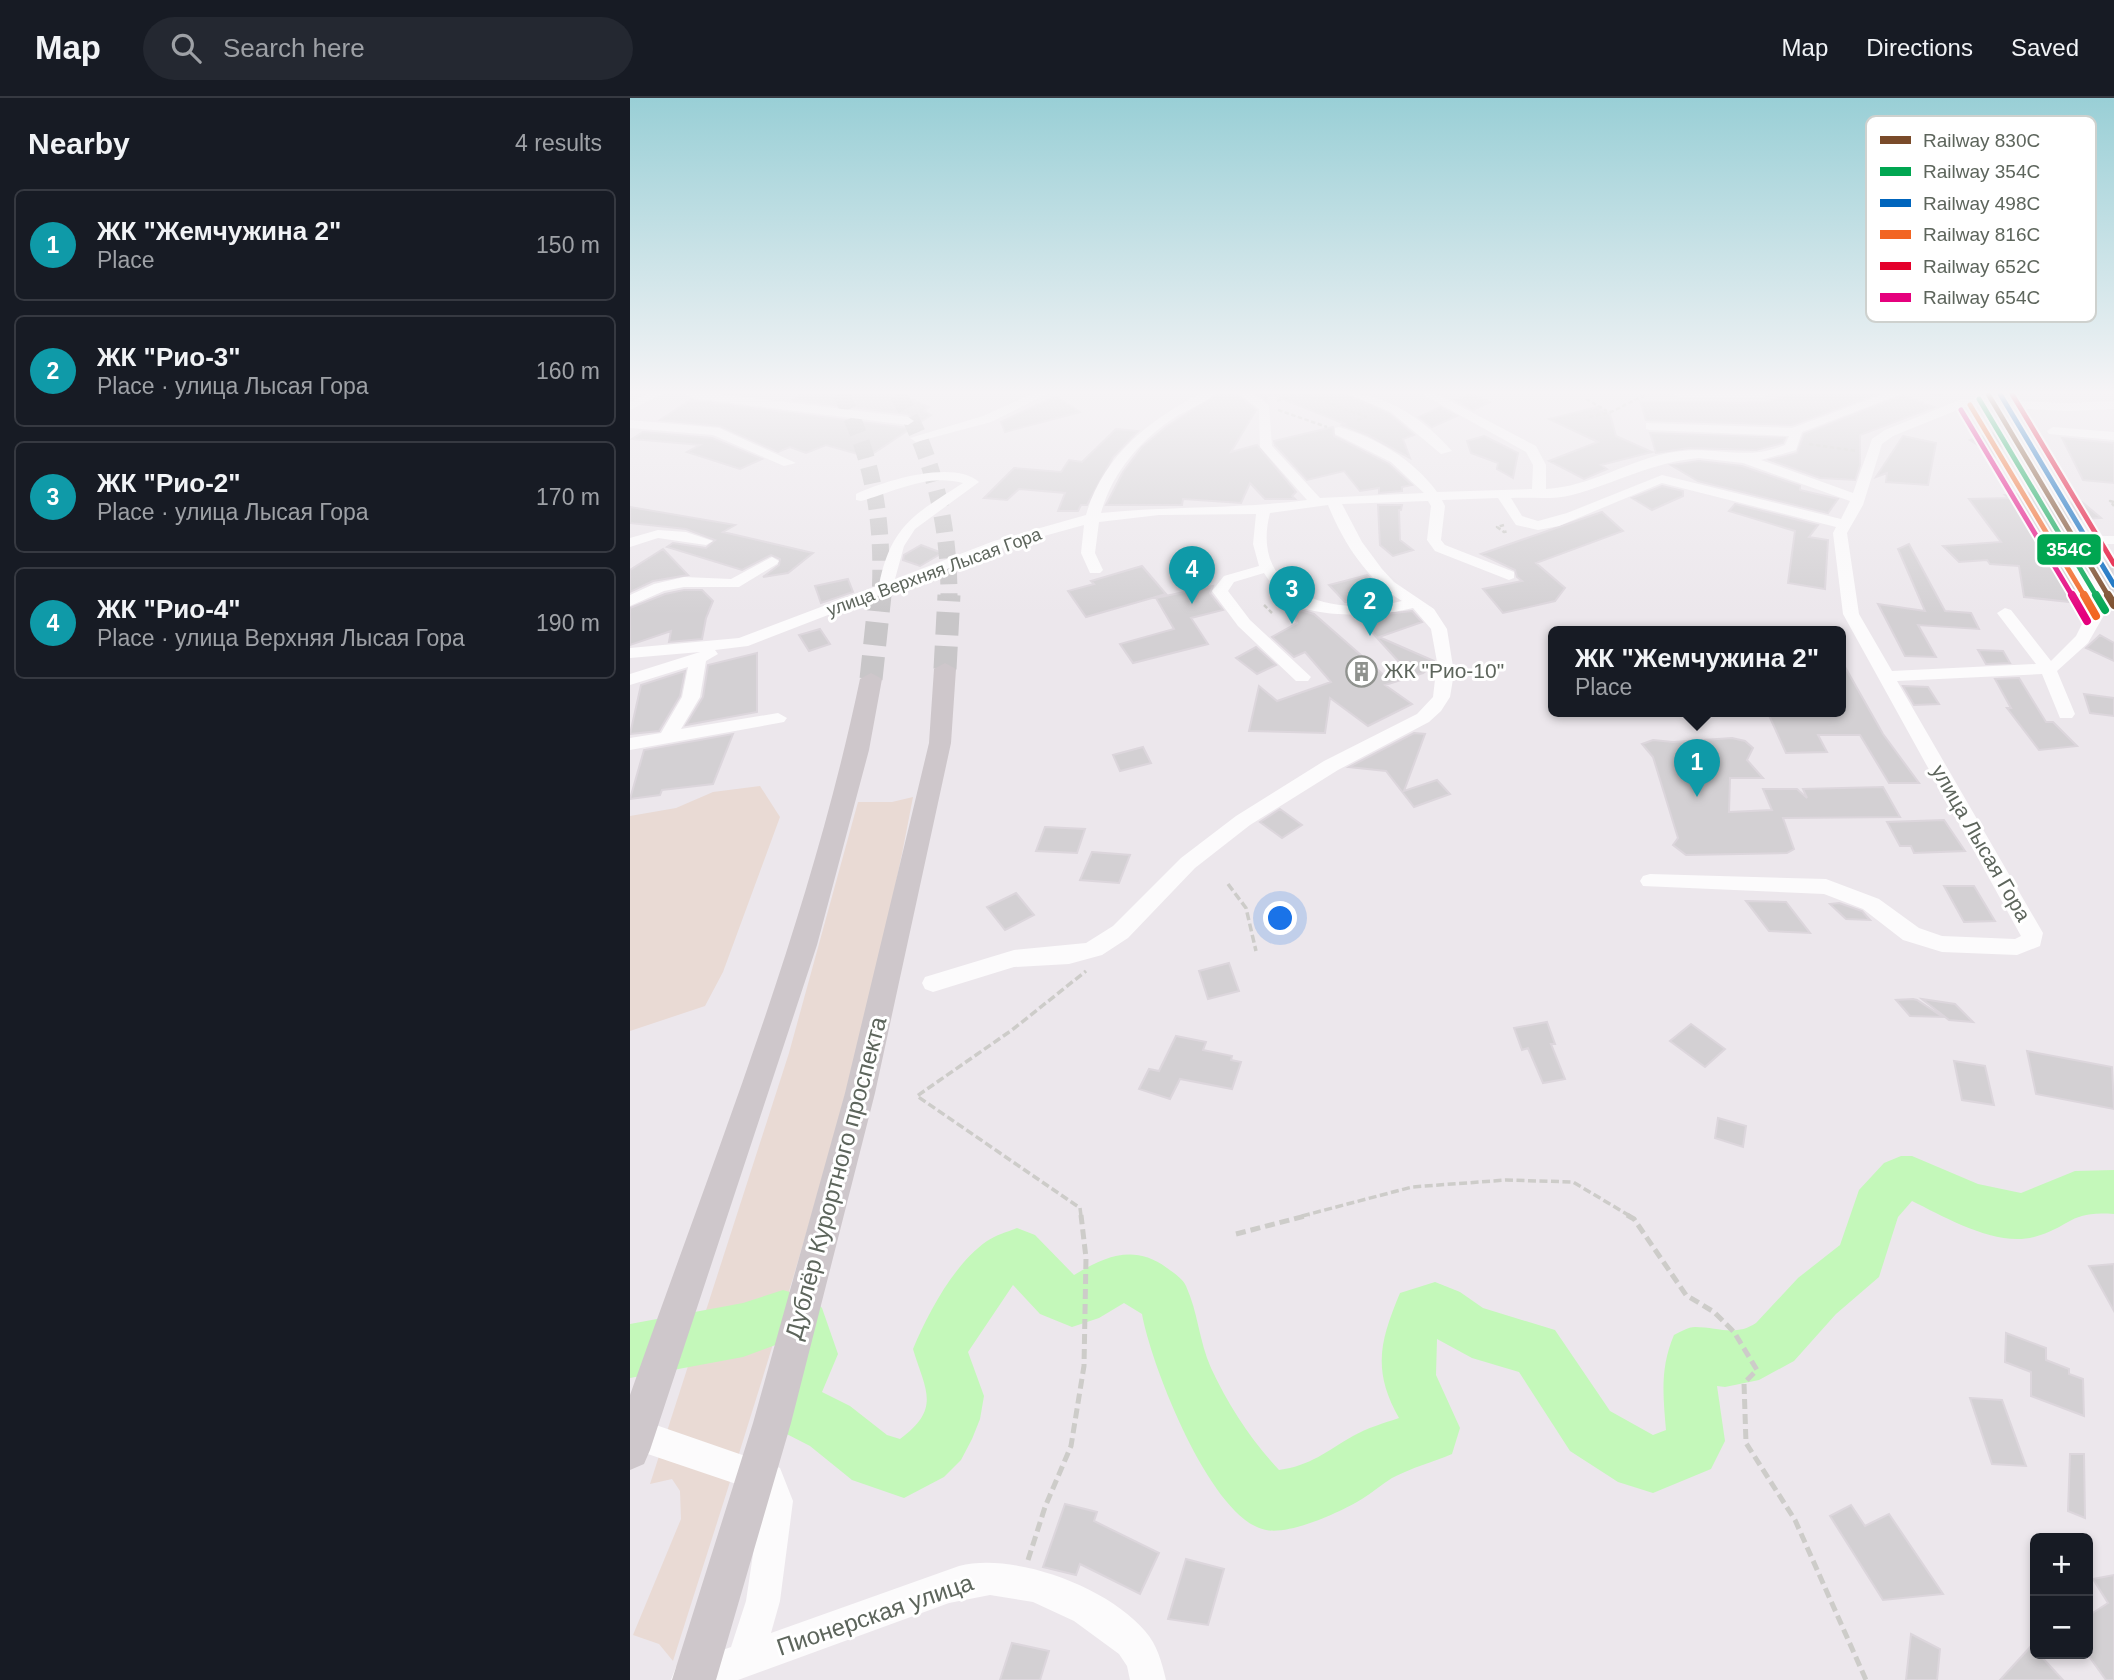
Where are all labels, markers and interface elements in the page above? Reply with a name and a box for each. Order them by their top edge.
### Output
search box [143,17,633,80]
text: Map [35,29,101,66]
icon: search [167,29,205,67]
text: Search here [223,33,365,63]
text: Map [1782,34,1828,61]
text: Directions [1866,34,1973,61]
text: Saved [2011,34,2079,61]
legend [1866,116,2096,322]
text: Nearby [28,127,130,160]
text: 4 results [515,130,602,156]
text: Railway 830С [1923,130,2040,151]
text: Railway 354С [1923,161,2040,182]
text: Railway 498С [1923,193,2040,214]
text: ЖК "Жемчужина 2" [97,216,341,246]
text: Railway 816С [1923,224,2040,245]
text: 1 [47,232,59,258]
text: 150 m [536,232,600,258]
text: Place [97,247,155,273]
text: Railway 652С [1923,256,2040,277]
text: Railway 654С [1923,287,2040,308]
text: ЖК "Рио-3" [97,342,241,372]
text: 2 [47,358,59,384]
text: 160 m [536,358,600,384]
text: Place · улица Лысая Гора [97,373,369,399]
text: ЖК "Рио-2" [97,468,241,498]
text: 3 [47,484,59,510]
text: 170 m [536,484,600,510]
text: Place · улица Лысая Гора [97,499,369,525]
street label: улица Верхняя Лысая Гора [824,523,1045,620]
line badge: 354С [2036,533,2102,566]
text: 354С [2046,539,2092,560]
pin: 4 [1169,546,1215,604]
pin: 3 [1269,566,1315,624]
pin: 2 [1347,578,1393,636]
text: ЖК "Рио-4" [97,594,241,624]
text: 4 [47,610,59,636]
text: 190 m [536,610,600,636]
text: Place · улица Верхняя Лысая Гора [97,625,465,651]
popup [1548,626,1846,717]
text: ЖК "Жемчужина 2" [1575,643,1819,673]
building icon: ЖК "Рио-10" [1344,654,1378,688]
place label: ЖК "Рио-10" [1384,659,1504,682]
text: Place [1575,674,1632,700]
pin: 1 [1674,739,1720,797]
street label: улица Лысая Гора [1927,760,2036,925]
your location [1263,901,1297,935]
street label: Дублёр Курортного проспекта [779,1013,892,1342]
map controls [2030,1533,2093,1659]
button: + [2030,1533,2093,1596]
street label: Пионерская улица [773,1568,977,1661]
button: − [2030,1596,2093,1659]

